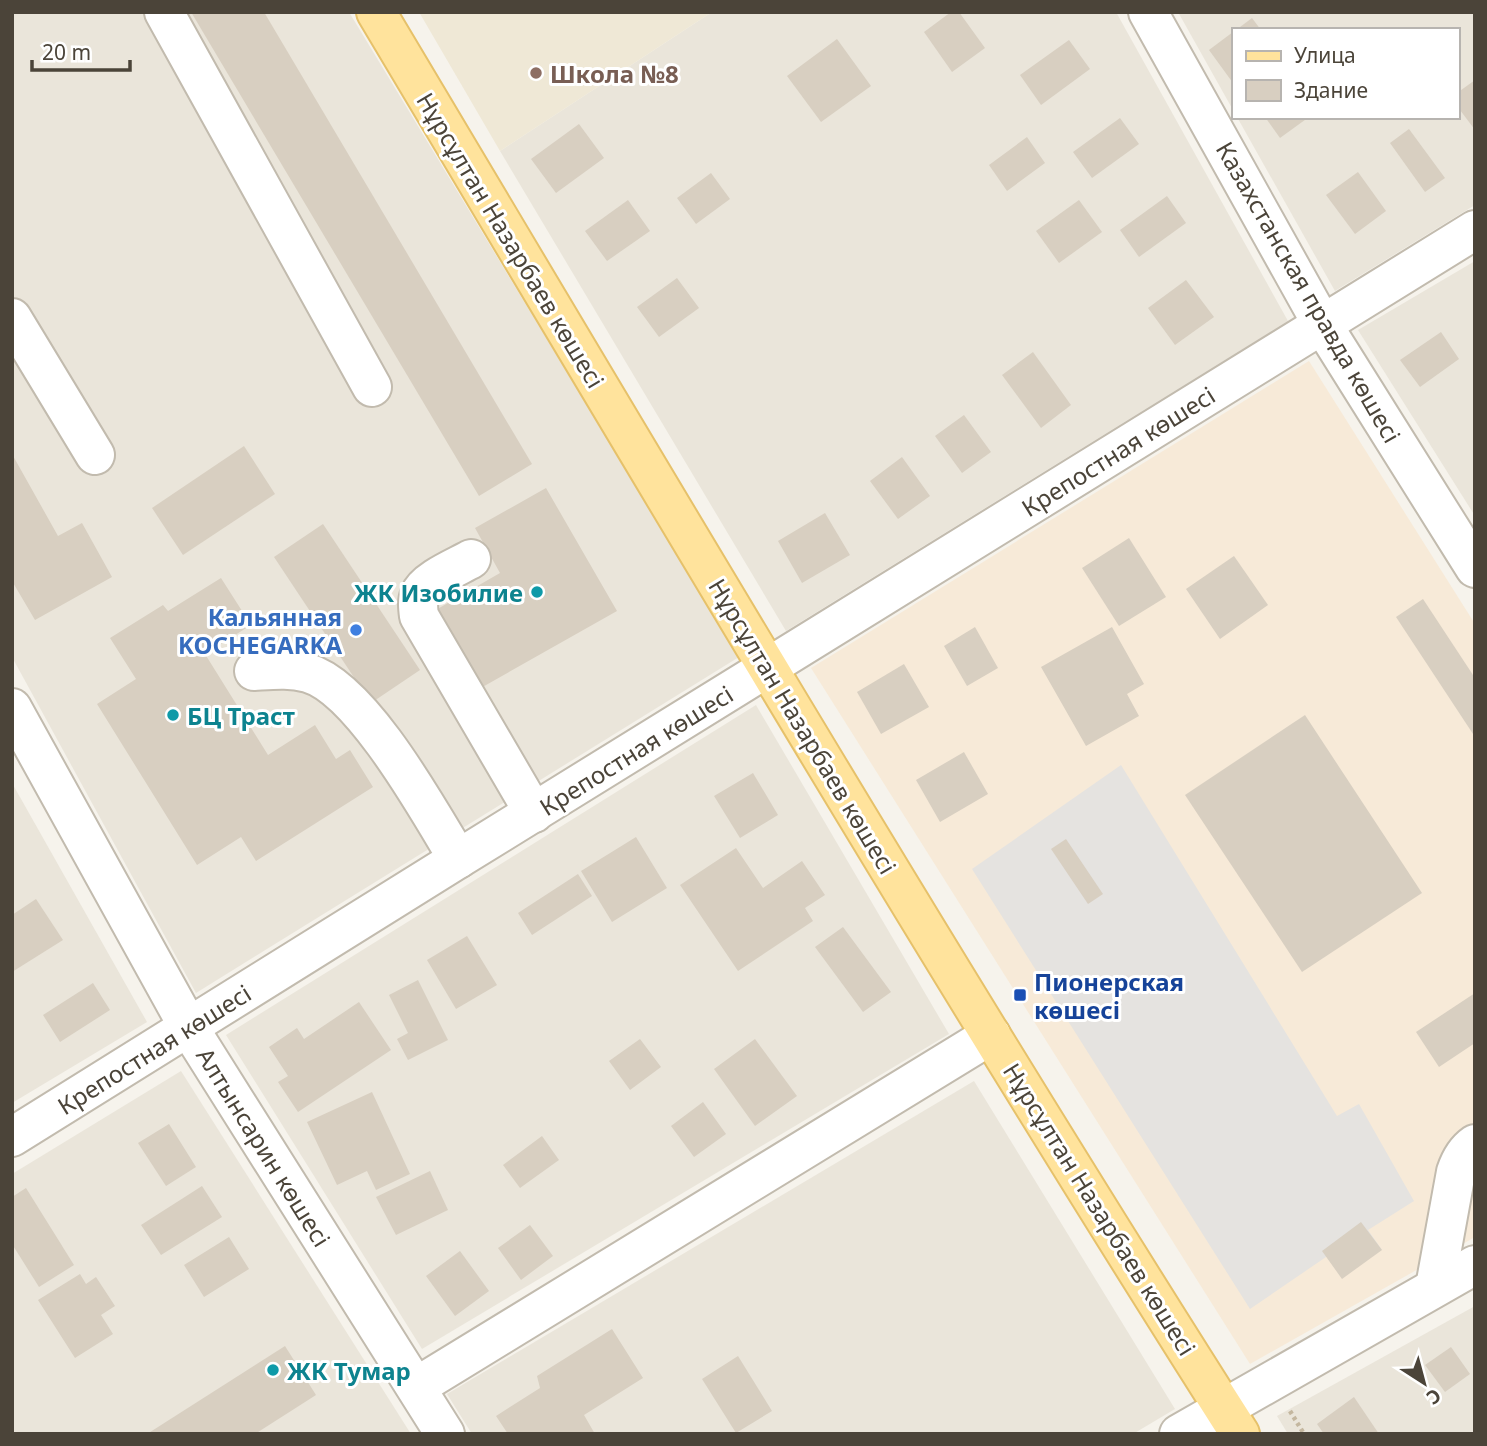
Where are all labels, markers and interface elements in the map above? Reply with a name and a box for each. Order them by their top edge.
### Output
scale bar [32,28,130,72]
legend [1232,28,1459,119]
text: 20 m [42,38,91,66]
text: Улица [1294,41,1356,69]
place label: Школа №8 [550,57,679,90]
marker: Школа №8 [528,65,544,81]
text: Здание [1294,76,1368,104]
street label: Нұрсұлтан Назарбаев көшесі [410,86,612,394]
street label: Казахстанская правда көшесі [1209,135,1409,449]
street label: Крепостная көшесі [1015,378,1221,524]
street label: Нұрсұлтан Назарбаев көшесі [702,572,904,880]
place label: ЖК Изобилие [354,576,523,609]
marker: ЖК Изобилие [529,584,545,600]
place label: Кальянная KOCHEGARKA [178,600,342,661]
marker: Кальянная KOCHEGARKA [348,622,364,638]
street label: Крепостная көшесі [533,677,739,823]
place label: БЦ Траст [187,699,295,732]
marker: БЦ Траст [165,707,181,723]
place label: Пионерская көшесі [1034,965,1184,1026]
street label: Крепостная көшесі [51,976,257,1122]
marker: Пионерская көшесі [1012,987,1028,1003]
street label: Алтынсарин көшесі [189,1041,339,1253]
street label: Нұрсұлтан Назарбаев көшесі [996,1056,1204,1362]
north arrow [1389,1348,1459,1418]
place label: ЖК Тумар [287,1354,411,1387]
marker: ЖК Тумар [265,1362,281,1378]
text: С [1421,1383,1447,1411]

